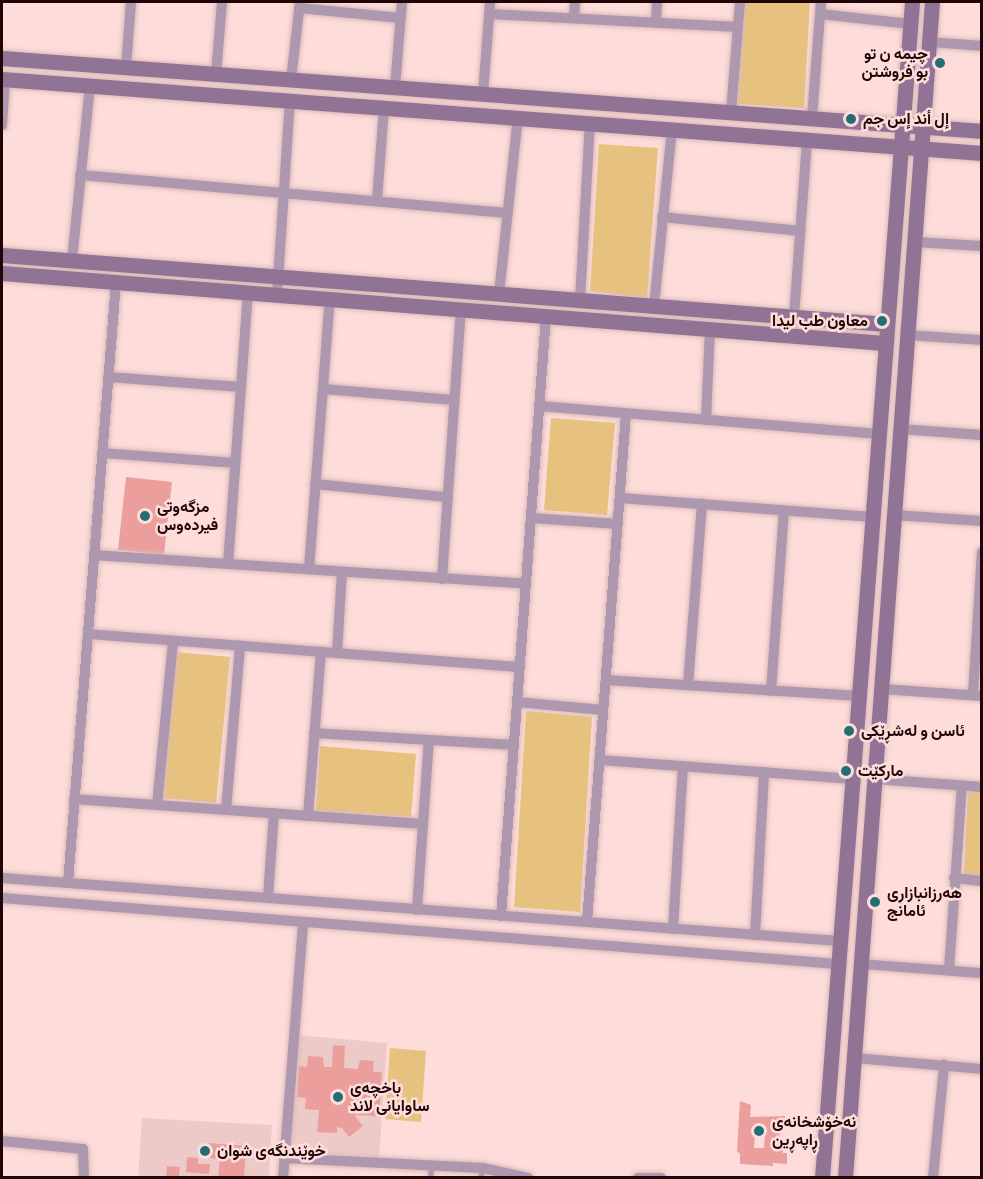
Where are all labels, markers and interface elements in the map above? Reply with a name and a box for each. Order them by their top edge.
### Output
place label: چیمه ن تو بو فروشتن [862,44,928,82]
marker: چیمه ن تو بو فروشتن [933,56,947,70]
place label: إل أند إس جم [863,109,949,129]
marker: إل أند إس جم [844,112,858,126]
place label: معاون طب لیدا [772,311,868,331]
marker: معاون طب لیدا [873,312,891,330]
place label: مزگە‌وتی فیردە‌وس [157,497,218,535]
marker: مزگە‌وتی فیردە‌وس [138,509,152,523]
place label: ئاسن و لەشڕێکی [861,721,965,741]
marker: ئاسن و لەشڕێکی [842,724,856,738]
place label: مارکێت [858,761,903,781]
marker: مارکێت [839,764,853,778]
place label: هەرزانبازاڕی ئامانج [887,883,962,921]
marker: هەرزانبازاڕی ئامانج [868,895,882,909]
place label: باخچەی ساوایانی لاند [350,1078,429,1116]
marker: باخچەی ساوایانی لاند [331,1090,345,1104]
place label: نەخۆشخانەی ڕاپەڕین [772,1112,856,1150]
marker: نەخۆشخانەی ڕاپەڕین [750,1122,768,1140]
place label: خوێندنگەی شوان [217,1141,326,1161]
marker: خوێندنگەی شوان [198,1144,212,1158]

